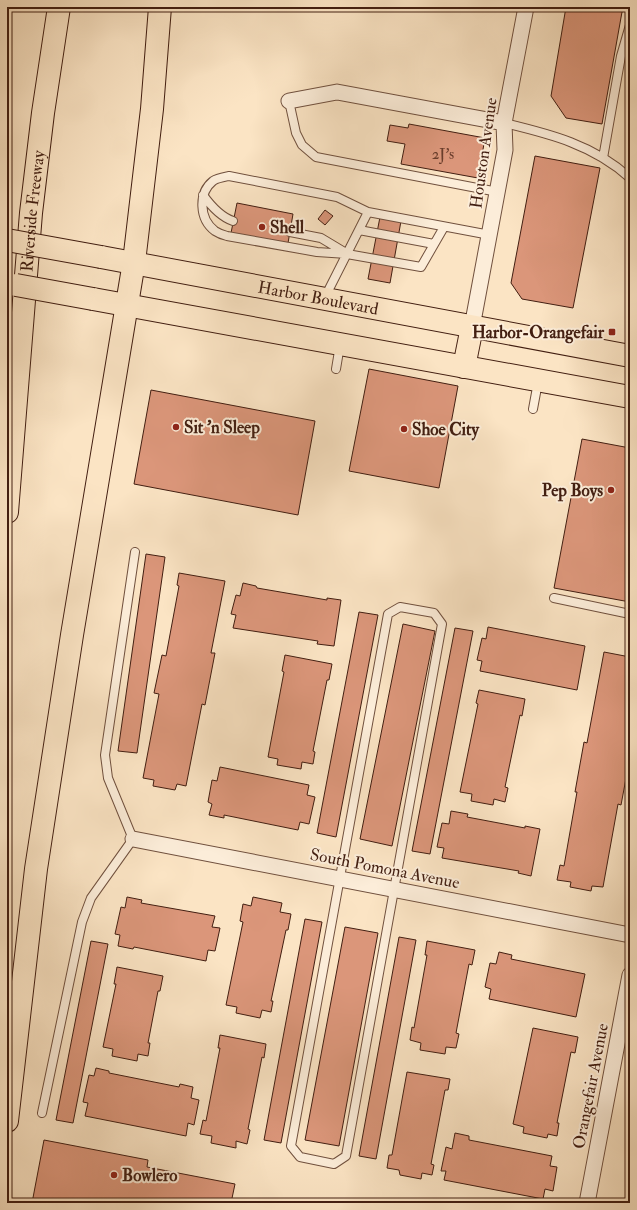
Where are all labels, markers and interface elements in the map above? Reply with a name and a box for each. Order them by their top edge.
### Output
street label: Houston Avenue [465,96,502,210]
house number: 2J's [432,145,454,165]
street label: Riverside Freeway [16,149,50,273]
place label: Shell [270,217,305,238]
marker: Shell [257,222,267,232]
street label: Harbor Boulevard [256,277,381,320]
place label: Harbor-Orangefair [472,322,605,344]
marker: Harbor-Orangefair [607,327,617,337]
place label: Sit 'n Sleep [184,417,260,439]
place label: Shoe City [412,419,479,441]
marker: Sit 'n Sleep [171,422,181,432]
marker: Shoe City [399,424,409,434]
place label: Pep Boys [542,480,603,502]
marker: Pep Boys [606,485,616,495]
street label: South Pomona Avenue [308,844,461,893]
street label: Orangefair Avenue [568,1021,613,1151]
place label: Bowlero [122,1165,177,1186]
marker: Bowlero [109,1170,119,1180]

